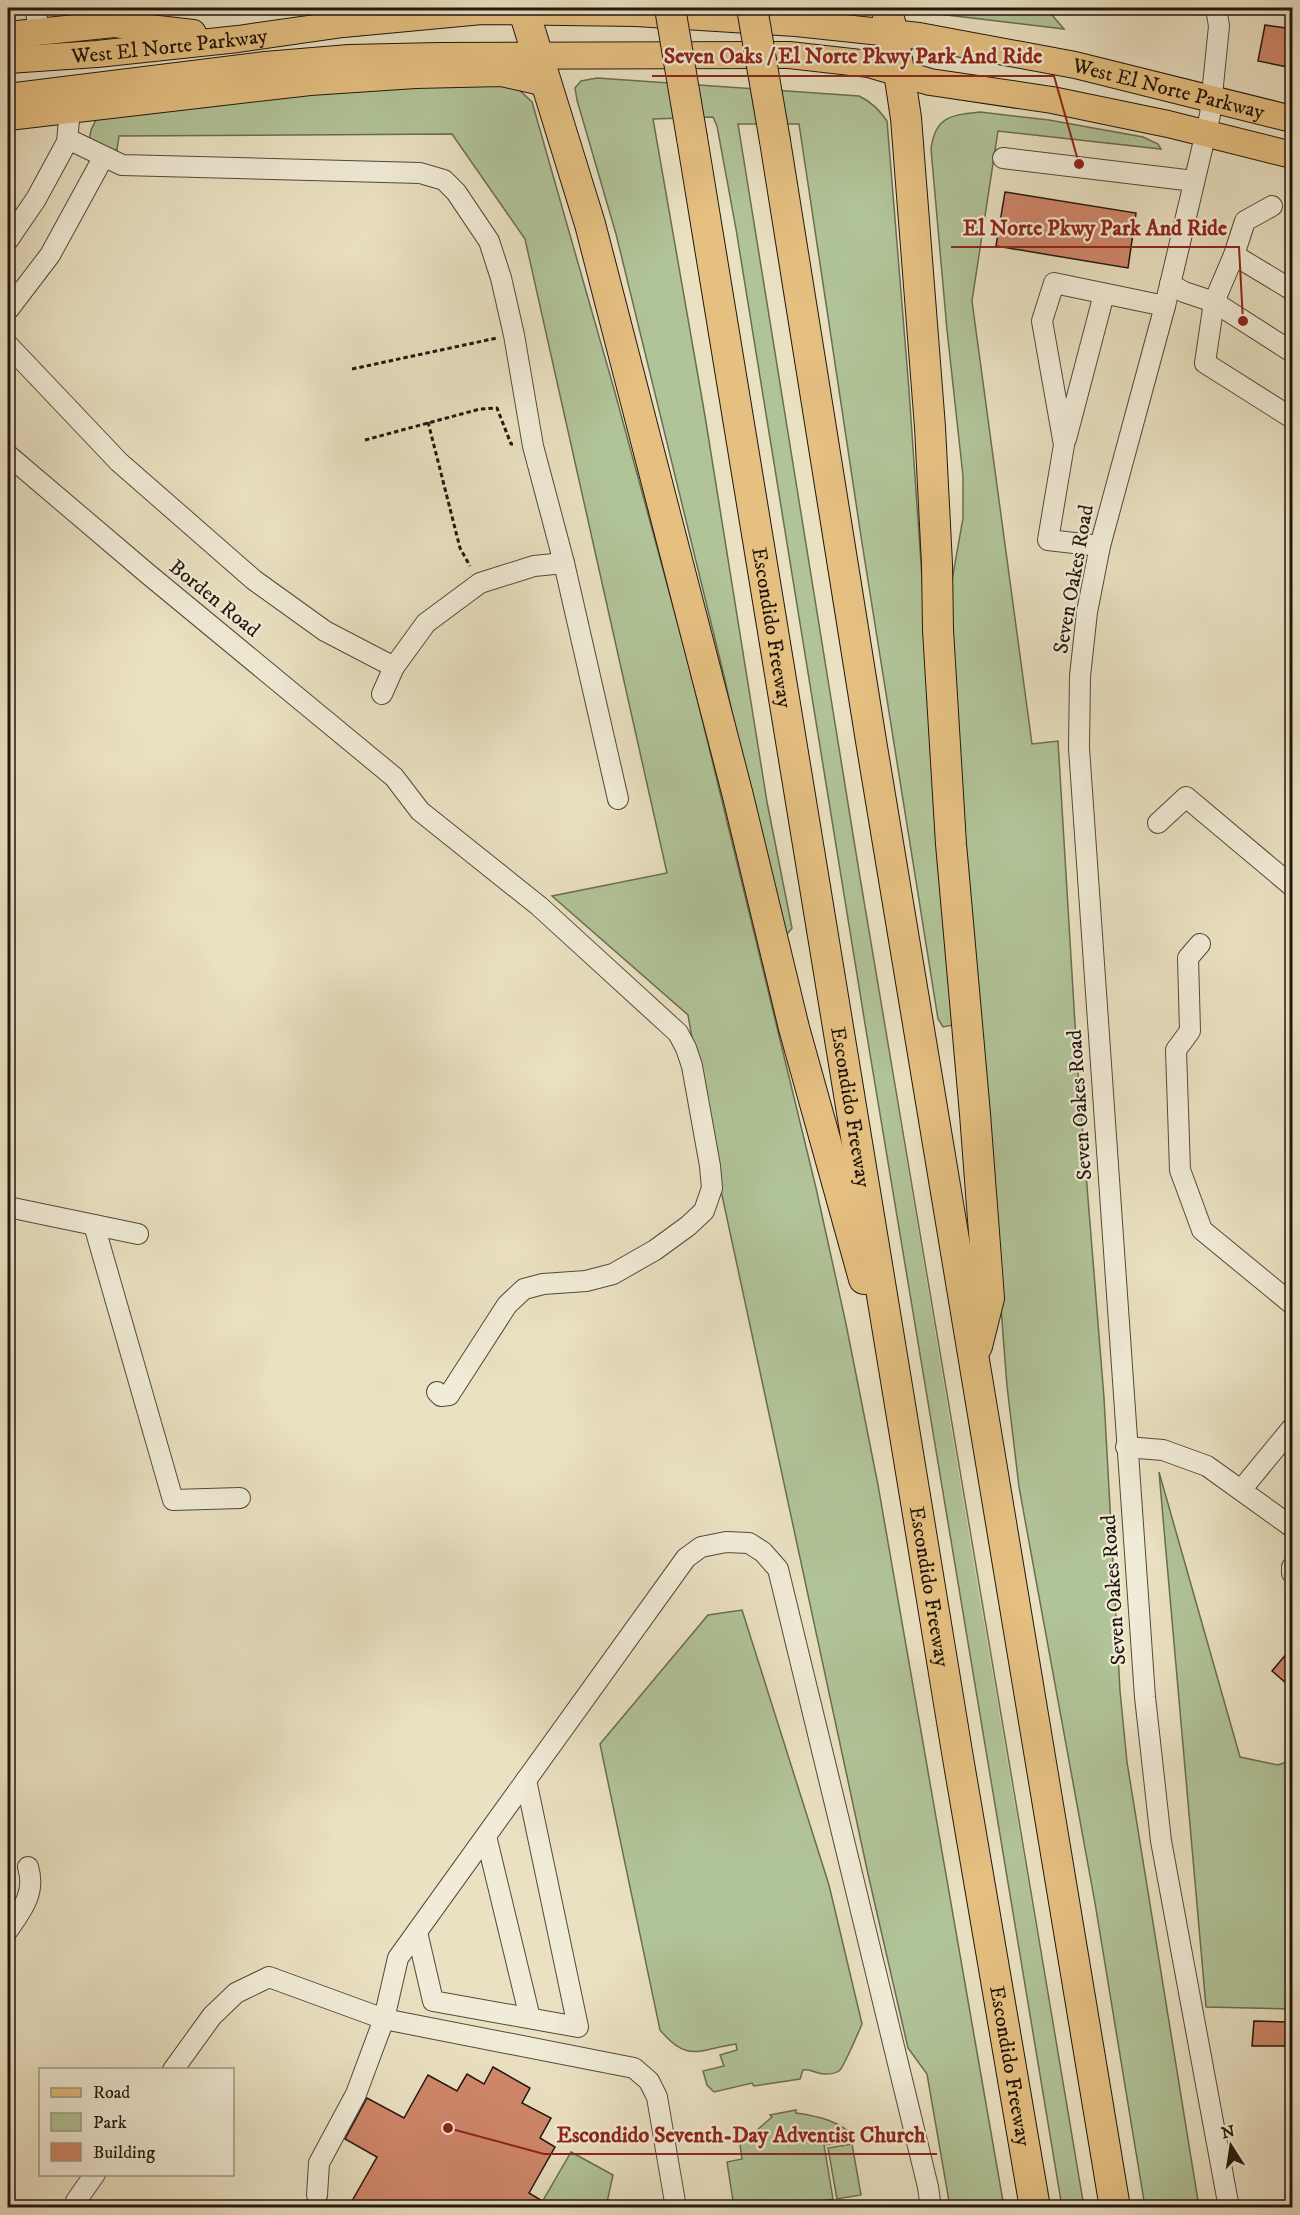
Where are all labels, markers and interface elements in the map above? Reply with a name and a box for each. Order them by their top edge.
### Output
street label: West El Norte Parkway [70,23,270,70]
callout: Seven Oaks / El Norte Pkwy Park And Ride [652,36,1054,76]
text: Seven Oaks / El Norte Pkwy Park And Ride [664,43,1042,70]
street label: West El Norte Parkway [1069,53,1268,126]
callout: El Norte Pkwy Park And Ride [951,207,1239,247]
text: El Norte Pkwy Park And Ride [963,215,1227,242]
street label: Seven Oakes Road [1048,502,1100,656]
street label: Escondido Freeway [745,545,798,711]
street label: Borden Road [164,554,265,644]
street label: Escondido Freeway [824,1025,876,1190]
street label: Seven Oakes Road [1062,1028,1098,1181]
street label: Escondido Freeway [903,1504,955,1670]
street label: Seven Oakes Road [1096,1513,1132,1666]
street label: Escondido Freeway [983,1984,1036,2149]
legend [39,2068,234,2176]
text: Road [93,2082,130,2104]
text: Park [93,2112,127,2134]
callout: Escondido Seventh-Day Adventist Church [544,2114,937,2154]
north arrow [1201,2116,1261,2176]
text: N [1220,2121,1237,2143]
text: Escondido Seventh-Day Adventist Church [556,2122,926,2149]
text: Building [93,2142,155,2164]

